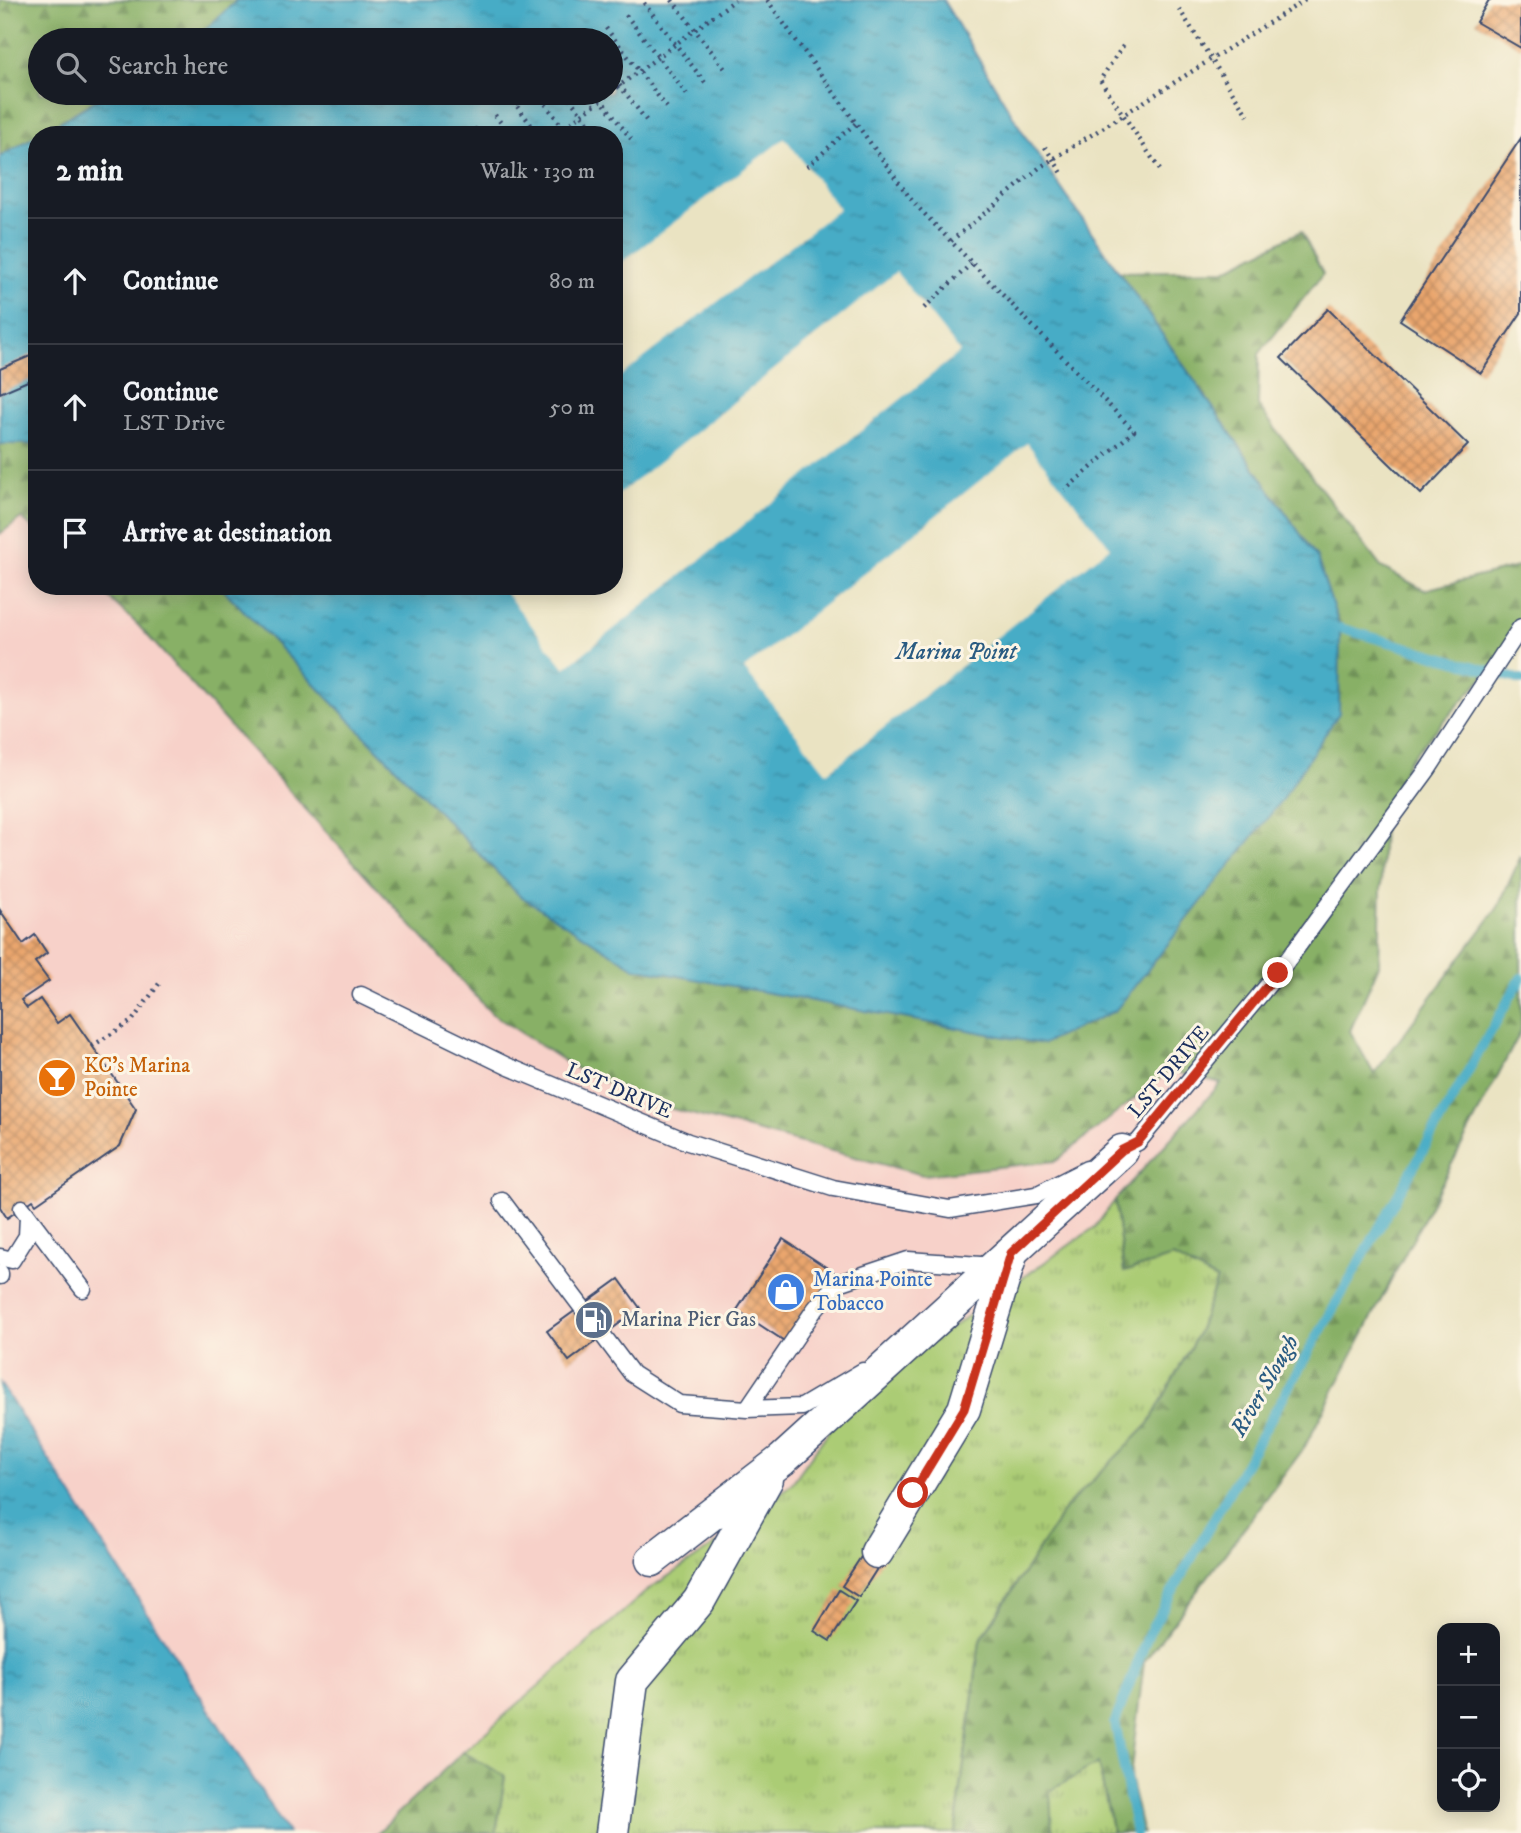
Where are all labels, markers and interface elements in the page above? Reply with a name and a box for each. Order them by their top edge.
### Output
search box [28,28,623,105]
icon: search [52,48,90,86]
text: Search here [108,50,228,83]
text: 2 min [56,153,123,190]
text: Walk · 130 m [480,157,595,186]
icon: ahead [56,262,94,300]
text: Continue [123,265,218,298]
text: 80 m [549,267,595,296]
text: Continue [123,376,218,409]
icon: ahead [56,388,94,426]
text: 50 m [549,393,595,422]
text: LST Drive [123,409,225,438]
icon: arrive [56,514,94,552]
text: Arrive at destination [123,517,332,550]
water label: Marina Point [894,638,1018,667]
route end [1262,957,1293,988]
street label: LST DRIVE [1123,1020,1215,1124]
place label: KC's Marina Pointe [84,1053,190,1103]
bar icon: KC's Marina Pointe [36,1057,78,1099]
street label: LST DRIVE [562,1057,676,1125]
place label: Marina Pointe Tobacco [813,1267,933,1317]
shop icon: Marina Pointe Tobacco [765,1271,807,1313]
fuel station icon: Marina Pier Gas [573,1299,615,1341]
place label: Marina Pier Gas [621,1307,756,1333]
water label: River Slough [1224,1330,1306,1443]
route start [897,1477,928,1508]
map controls [1437,1623,1500,1812]
button: + [1437,1623,1500,1686]
button: − [1437,1686,1500,1749]
button: locate [1437,1749,1500,1812]

